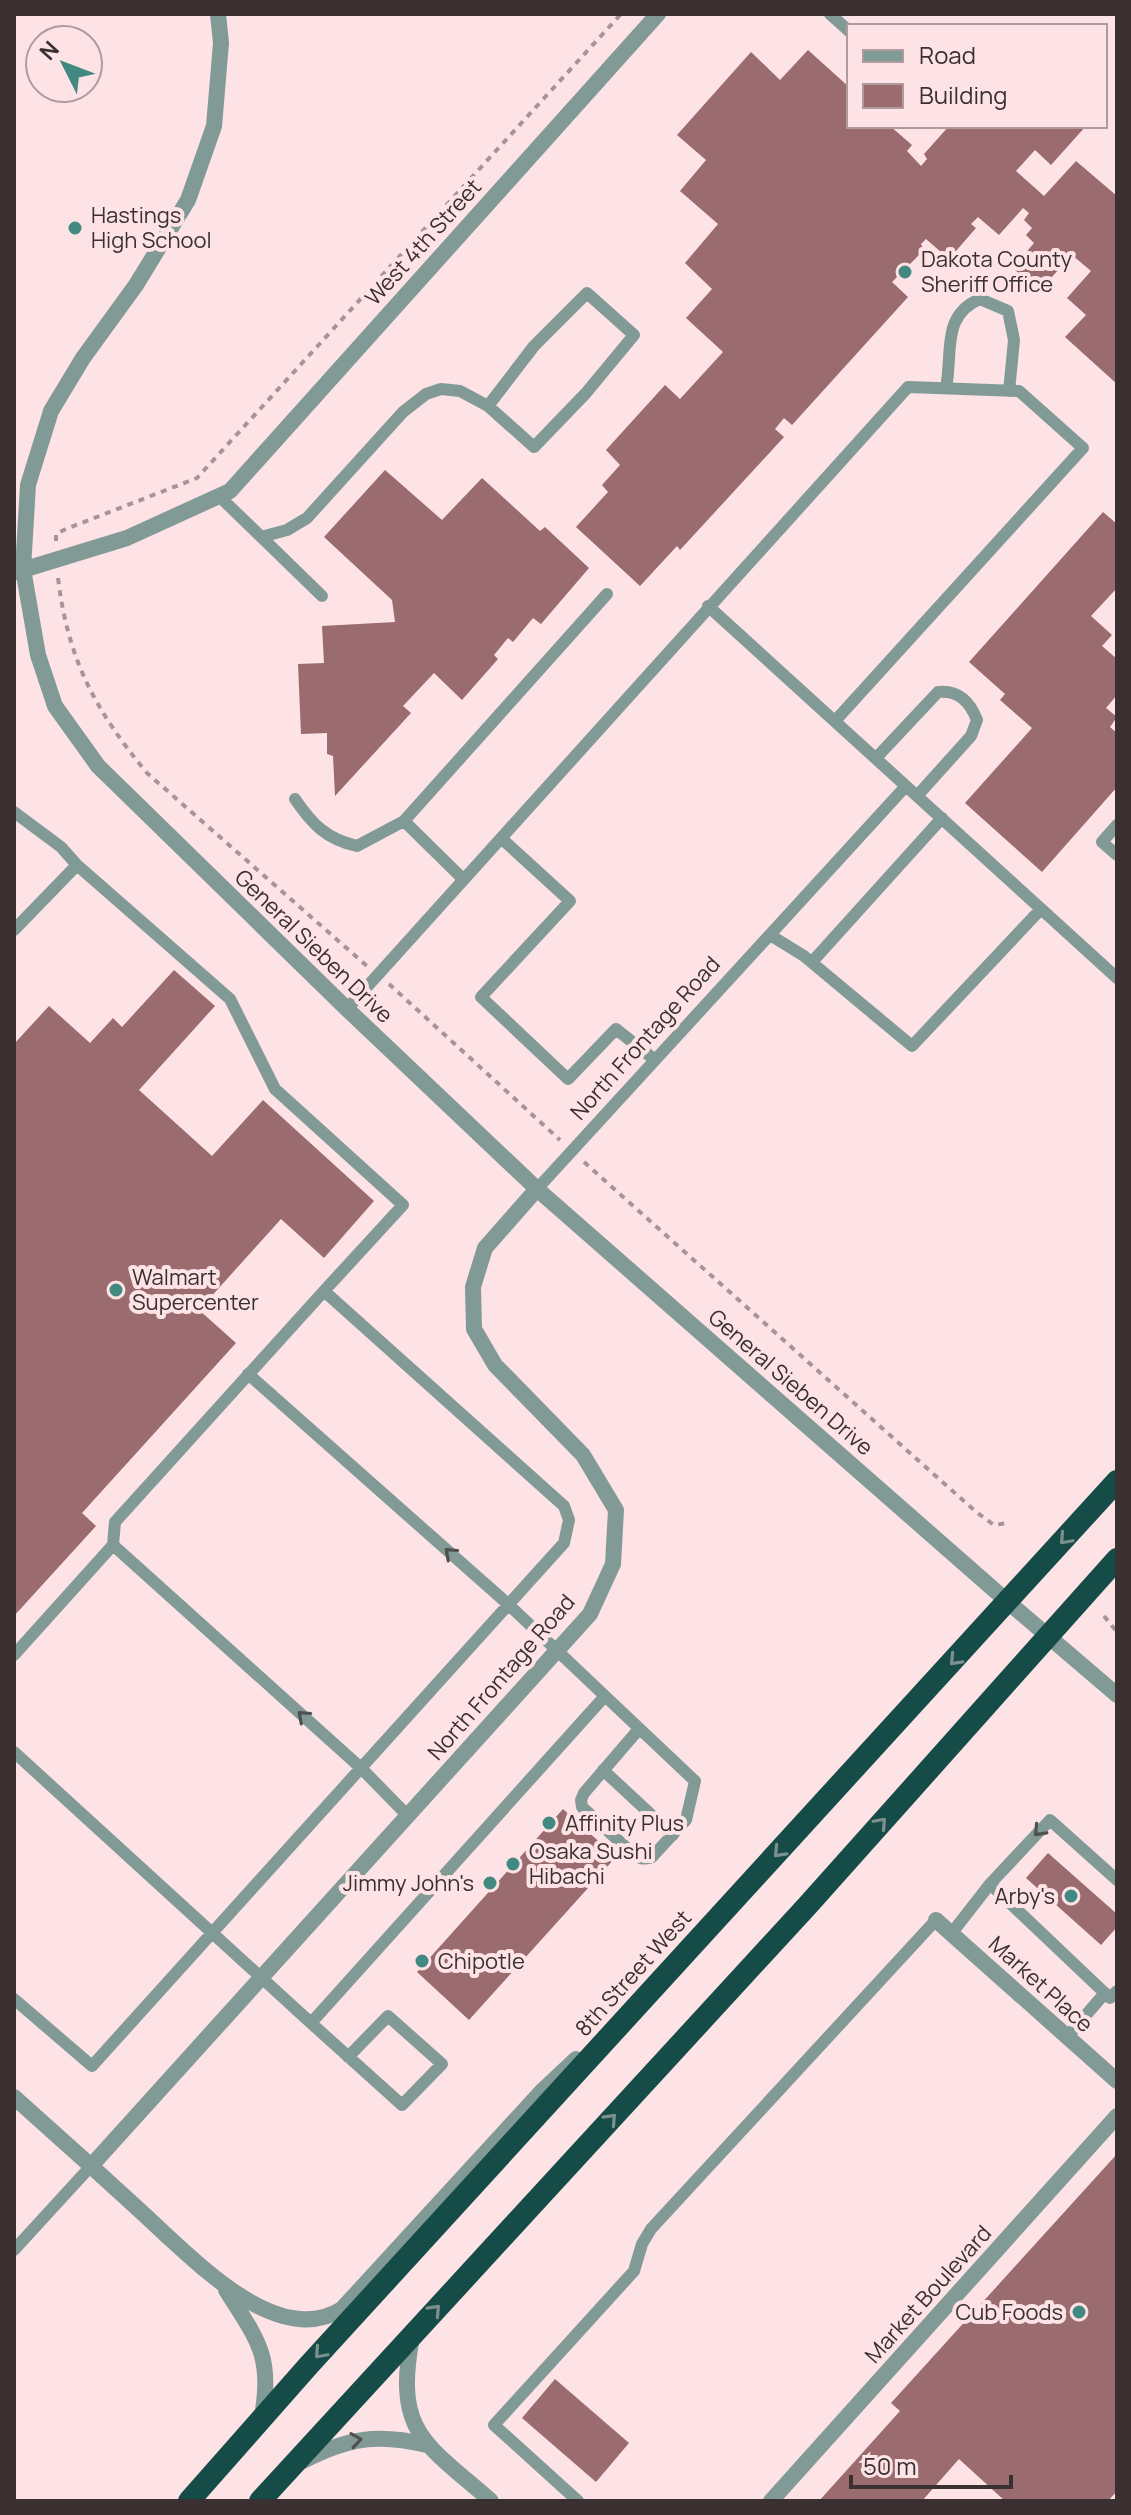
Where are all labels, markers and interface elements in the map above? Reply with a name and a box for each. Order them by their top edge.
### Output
north arrow [24,24,104,104]
legend [847,24,1107,128]
text: N [33,35,66,67]
text: Road [919,38,976,71]
text: Building [919,78,1007,111]
street label: West 4th Street [358,172,488,312]
place label: Hastings High School [91,200,212,255]
marker: Hastings High School [66,219,84,237]
place label: Dakota County Sheriff Office [921,244,1073,299]
marker: Dakota County Sheriff Office [896,263,914,281]
street label: General Sieben Drive [228,863,400,1030]
street label: North Frontage Road [563,950,727,1126]
place label: Walmart Supercenter [132,1262,259,1317]
marker: Walmart Supercenter [107,1281,125,1299]
street label: General Sieben Drive [702,1302,880,1462]
one-way arrow [1060,1530,1074,1545]
one-way arrow [445,1548,460,1563]
street label: North Frontage Road [421,1588,581,1766]
one-way arrow [949,1651,964,1665]
one-way arrow [298,1711,313,1726]
place label: Affinity Plus [565,1808,684,1838]
marker: Affinity Plus [540,1814,558,1832]
one-way arrow [871,1818,885,1833]
one-way arrow [1034,1822,1049,1836]
place label: Osaka Sushi Hibachi [529,1836,653,1891]
one-way arrow [775,1842,789,1857]
marker: Osaka Sushi Hibachi [504,1855,522,1873]
place label: Jimmy John's [343,1868,474,1898]
marker: Jimmy John's [481,1874,499,1892]
place label: Arby's [995,1881,1055,1911]
marker: Arby's [1062,1887,1080,1905]
street label: 8th Street West [568,1903,698,2043]
street label: Market Place [982,1929,1100,2039]
place label: Chipotle [438,1946,525,1976]
marker: Chipotle [413,1952,431,1970]
one-way arrow [601,2113,615,2128]
street label: Market Boulevard [858,2219,998,2369]
place label: Cub Foods [955,2297,1063,2327]
marker: Cub Foods [1070,2303,1088,2321]
one-way arrow [425,2304,439,2319]
one-way arrow [314,2344,329,2358]
one-way arrow [349,2433,363,2450]
scale bar [851,2439,1011,2489]
text: 50 m [863,2449,917,2482]

